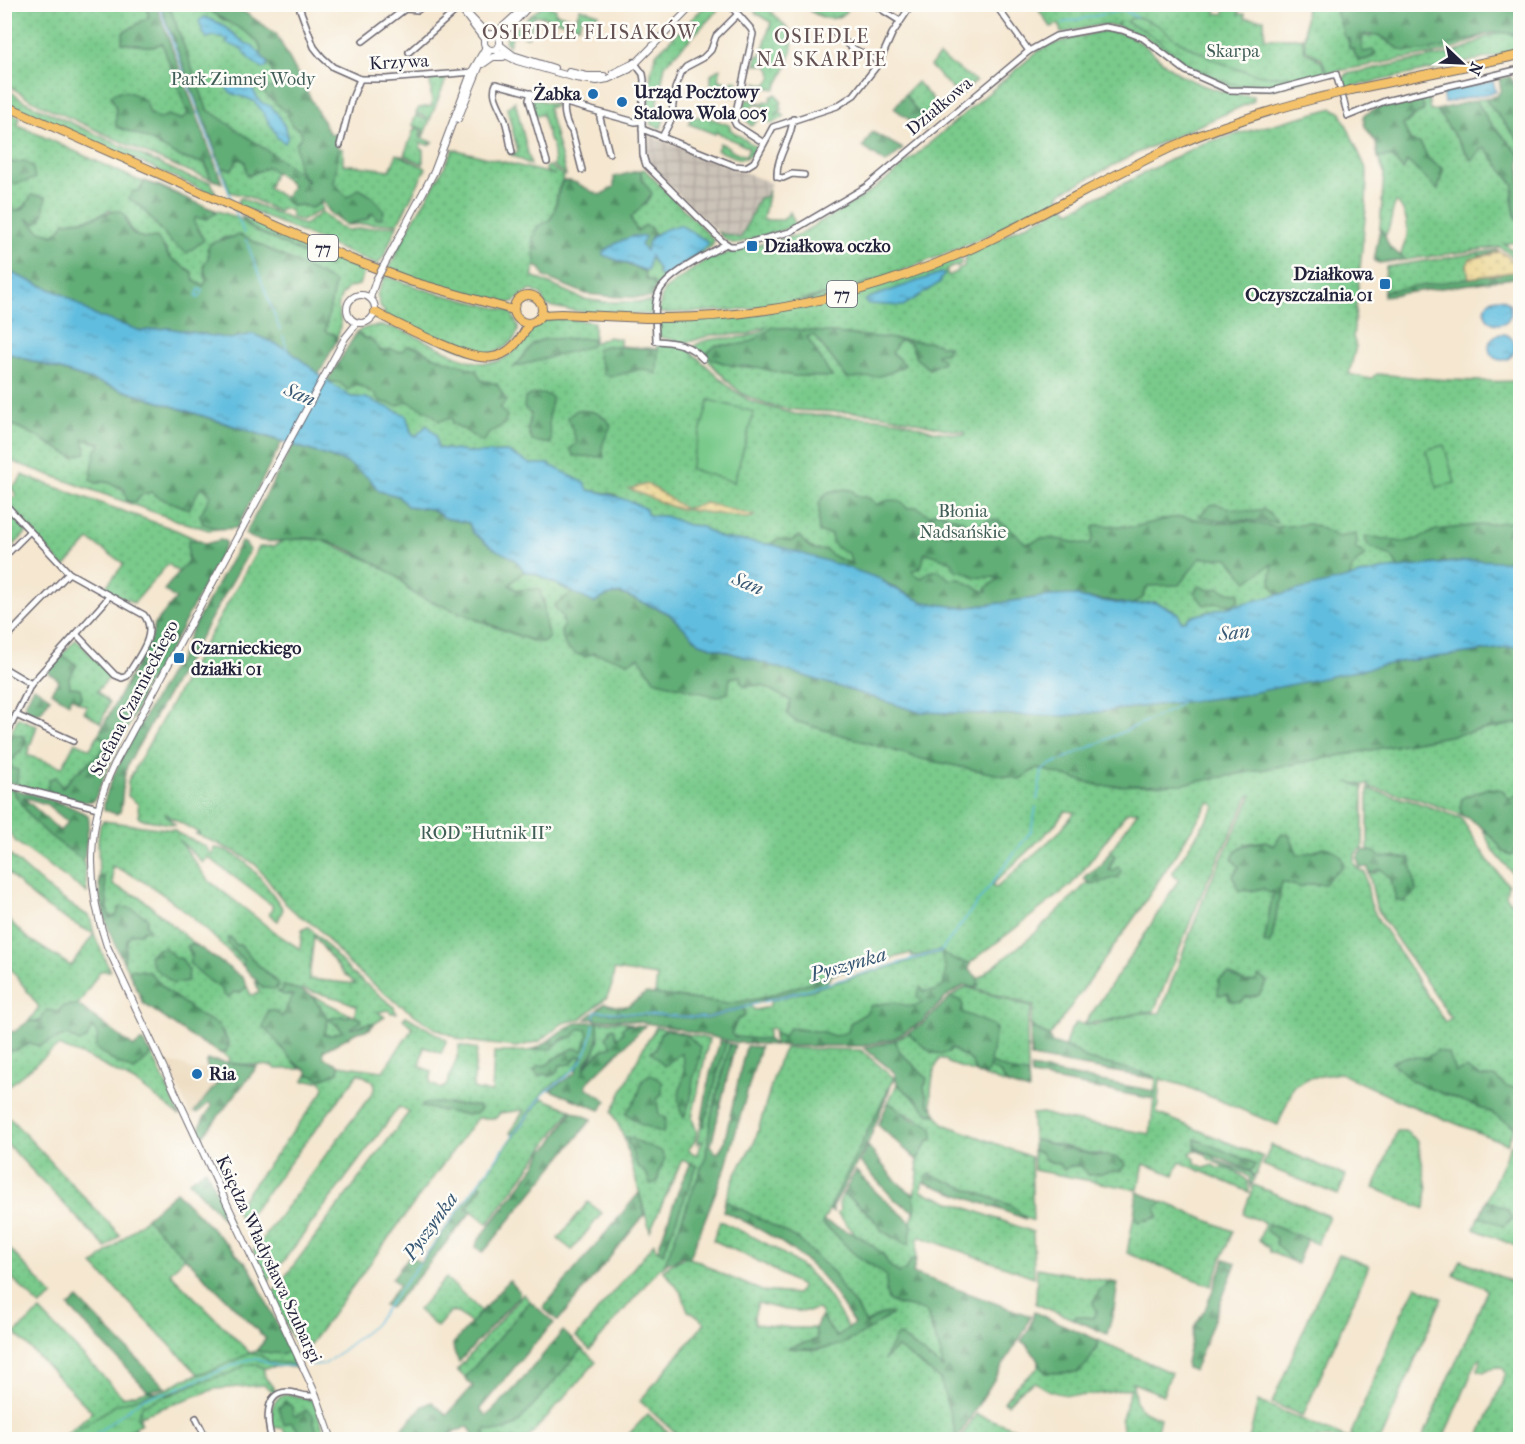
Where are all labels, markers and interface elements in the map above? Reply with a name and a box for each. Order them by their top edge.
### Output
district label: OSIEDLE FLISAKÓW [482,19,698,44]
district label: OSIEDLE NA SKARPIE [756,25,888,71]
north arrow [1432,33,1492,93]
park label: Skarpa [1206,41,1260,62]
street label: Krzywa [369,50,430,75]
text: N [1464,59,1486,79]
park label: Park Zimnej Wody [171,69,317,90]
street label: Działkowa [902,72,977,140]
place label: Żabka [534,82,582,105]
place label: Urząd Pocztowy Stalowa Wola 005 [633,82,767,124]
marker: Żabka [586,87,600,101]
marker: Urząd Pocztowy Stalowa Wola 005 [615,95,629,109]
road number: 77 [308,235,338,261]
place label: Działkowa oczko [764,236,891,257]
marker: Działkowa oczko [745,239,759,253]
place label: Działkowa Oczyszczalnia 01 [1245,264,1374,306]
marker: Działkowa Oczyszczalnia 01 [1378,277,1392,291]
road number: 77 [827,281,857,307]
water label: San [280,377,319,411]
park label: Błonia Nadsańskie [920,501,1007,543]
water label: San [728,566,767,600]
street label: Stefana Czarnieckiego [86,617,183,780]
water label: San [1216,619,1251,646]
place label: Czarnieckiego działki 01 [191,638,301,680]
marker: Czarnieckiego działki 01 [172,651,186,665]
park label: ROD "Hutnik II" [420,823,552,844]
water label: Pyszynka [806,943,889,987]
place label: Ria [209,1064,236,1085]
marker: Ria [190,1067,204,1081]
street label: Księdza Władysława Szubargi [211,1152,326,1367]
water label: Pyszynka [398,1188,463,1265]

